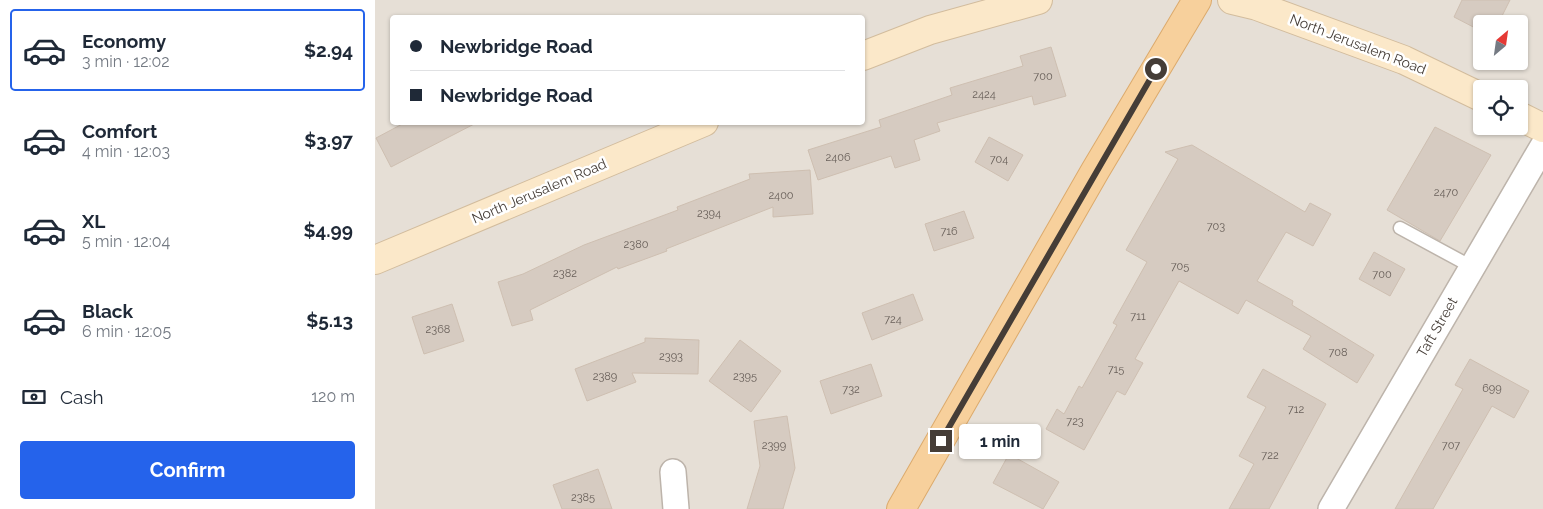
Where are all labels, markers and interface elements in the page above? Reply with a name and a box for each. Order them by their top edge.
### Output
street label: North Jerusalem Road [1288,11,1428,77]
north arrow [1473,15,1527,70]
map controls [1473,15,1528,135]
icon: car [22,28,67,73]
text: Economy [82,30,166,52]
text: Newbridge Road [440,35,593,57]
text: $2.94 [304,39,353,61]
text: 3 min · 12:02 [82,52,170,71]
route start [1145,58,1167,80]
house number: 700 [1033,70,1053,83]
button: locate [1473,80,1528,135]
text: Newbridge Road [440,84,593,106]
house number: 2424 [972,88,996,101]
icon: car [22,118,67,163]
text: Comfort [82,120,157,142]
text: $3.97 [304,129,353,151]
text: 4 min · 12:03 [82,142,170,161]
house number: 2406 [825,151,851,164]
house number: 704 [990,153,1008,166]
street label: North Jerusalem Road [469,155,609,227]
house number: 2470 [1434,186,1458,199]
house number: 2400 [768,189,794,202]
house number: 2394 [697,207,721,220]
icon: car [22,208,67,253]
text: XL [82,210,105,232]
text: $4.99 [303,219,353,241]
house number: 703 [1207,220,1225,233]
house number: 716 [940,225,958,238]
text: 5 min · 12:04 [82,232,170,251]
house number: 2380 [624,238,649,251]
house number: 705 [1171,260,1189,273]
house number: 2382 [553,267,577,280]
house number: 700 [1372,268,1392,281]
street label: Taft Street [1413,294,1461,360]
icon: car [22,298,67,343]
text: Black [82,300,133,322]
text: $5.13 [306,309,353,331]
house number: 711 [1130,310,1146,323]
house number: 724 [884,313,902,326]
text: 6 min · 12:05 [82,322,171,341]
house number: 2368 [426,323,450,336]
house number: 708 [1328,346,1348,359]
house number: 2393 [659,350,683,363]
house number: 715 [1108,363,1124,376]
house number: 2389 [593,370,617,383]
house number: 2395 [733,370,757,383]
house number: 699 [1482,382,1502,395]
icon: cash [20,383,48,411]
house number: 732 [842,383,860,396]
text: Cash [60,386,104,408]
text: 120 m [311,387,355,406]
house number: 712 [1288,403,1304,416]
house number: 723 [1066,415,1084,428]
callout: 1 min [959,424,1041,458]
route end [930,430,952,452]
text: 1 min [980,432,1020,451]
house number: 2399 [762,439,786,452]
house number: 707 [1442,439,1460,452]
button: Confirm [20,441,355,499]
house number: 722 [1261,449,1279,462]
house number: 2385 [571,491,595,504]

